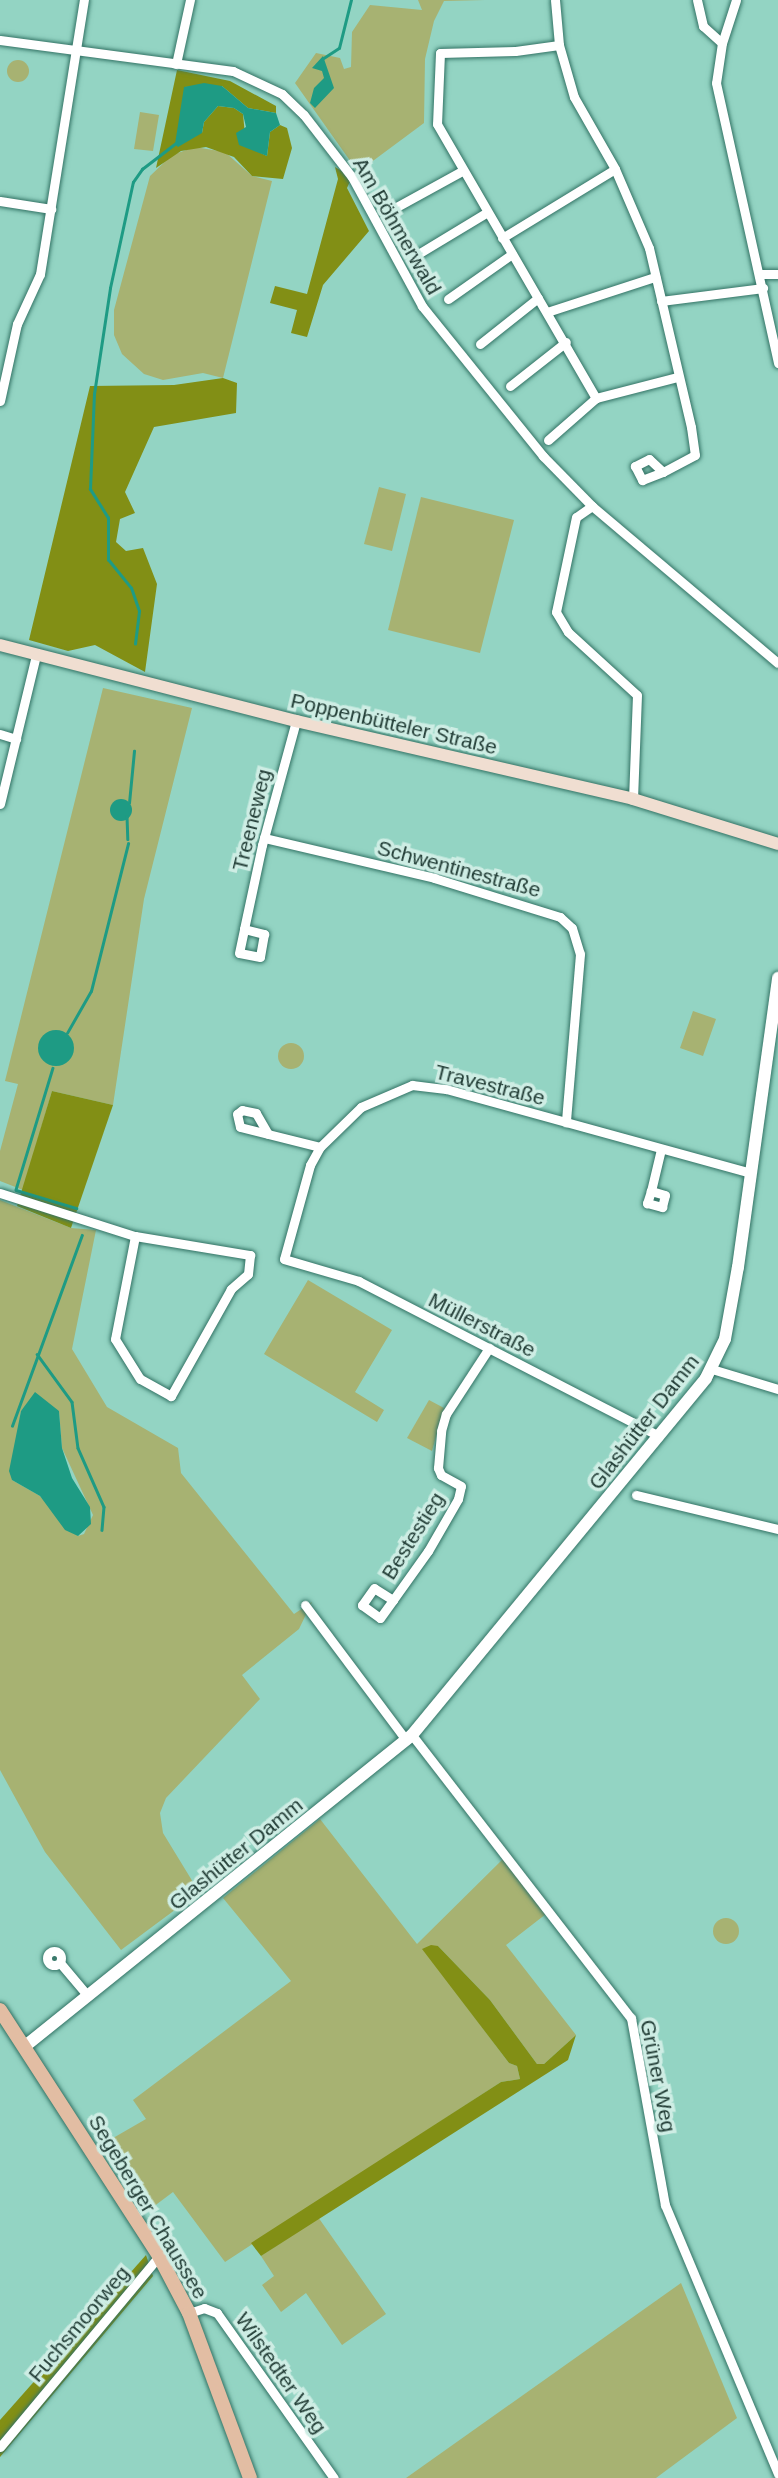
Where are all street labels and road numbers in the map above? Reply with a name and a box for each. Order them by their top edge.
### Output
street label: Am Böhmerwald [348,153,446,299]
street label: Poppenbütteler Straße [288,688,500,760]
street label: Treeneweg [227,766,277,874]
street label: Schwentinestraße [375,835,543,903]
street label: Travestraße [432,1059,548,1111]
street label: Müllerstraße [424,1287,540,1363]
street label: Glashütter Damm [583,1349,705,1495]
street label: Bestestieg [376,1488,450,1584]
street label: Glashütter Damm [164,1792,308,1916]
street label: Grüner Weg [635,2018,681,2134]
street label: Segeberger Chaussee [83,2110,213,2304]
street label: Fuchsmoorweg [23,2261,135,2387]
street label: Wilstedter Weg [230,2308,332,2438]

